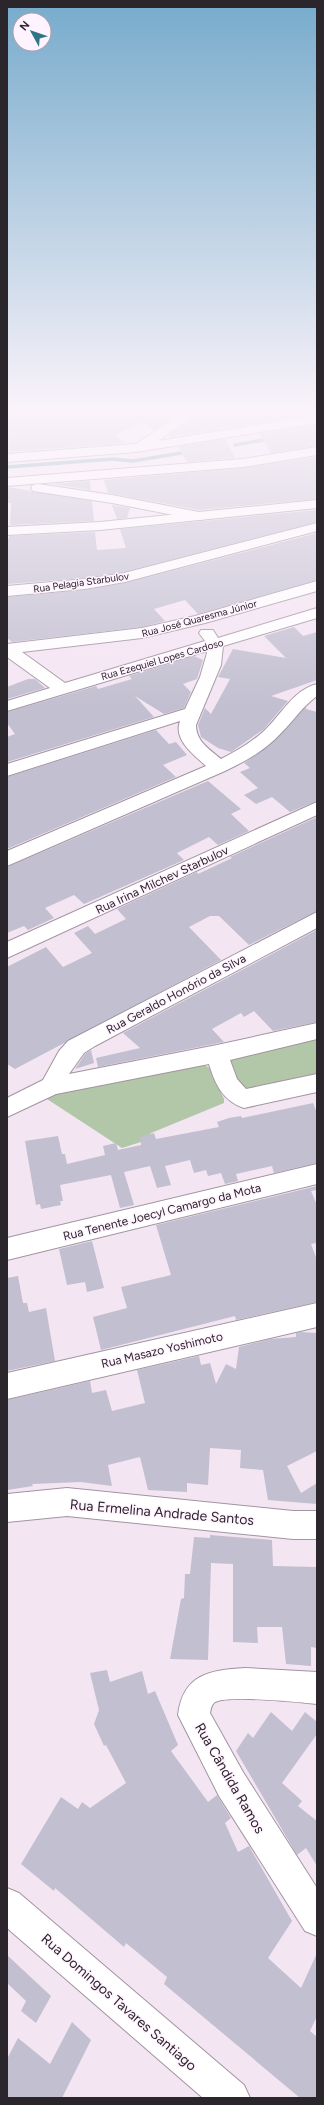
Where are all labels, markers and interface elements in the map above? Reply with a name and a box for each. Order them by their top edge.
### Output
north arrow [12,12,52,52]
text: N [17,18,32,33]
street label: Rua Pelagia Starbulov [32,569,131,596]
street label: Rua José Quaresma Júnior [140,597,259,640]
street label: Rua Ezequiel Lopes Cardoso [99,636,225,683]
street label: Rua Irina Milchev Starbulov [93,843,231,917]
street label: Rua Geraldo Honório da Silva [104,951,248,1037]
street label: Rua Tenente Joecyl Camargo da Mota [62,1181,262,1243]
street label: Rua Masazo Yoshimoto [100,1329,224,1371]
street label: Rua Ermelina Andrade Santos [69,1496,255,1529]
street label: Rua Cândida Ramos [191,1720,268,1837]
street label: Rua Domingos Tavares Santiago [38,1930,200,2075]

